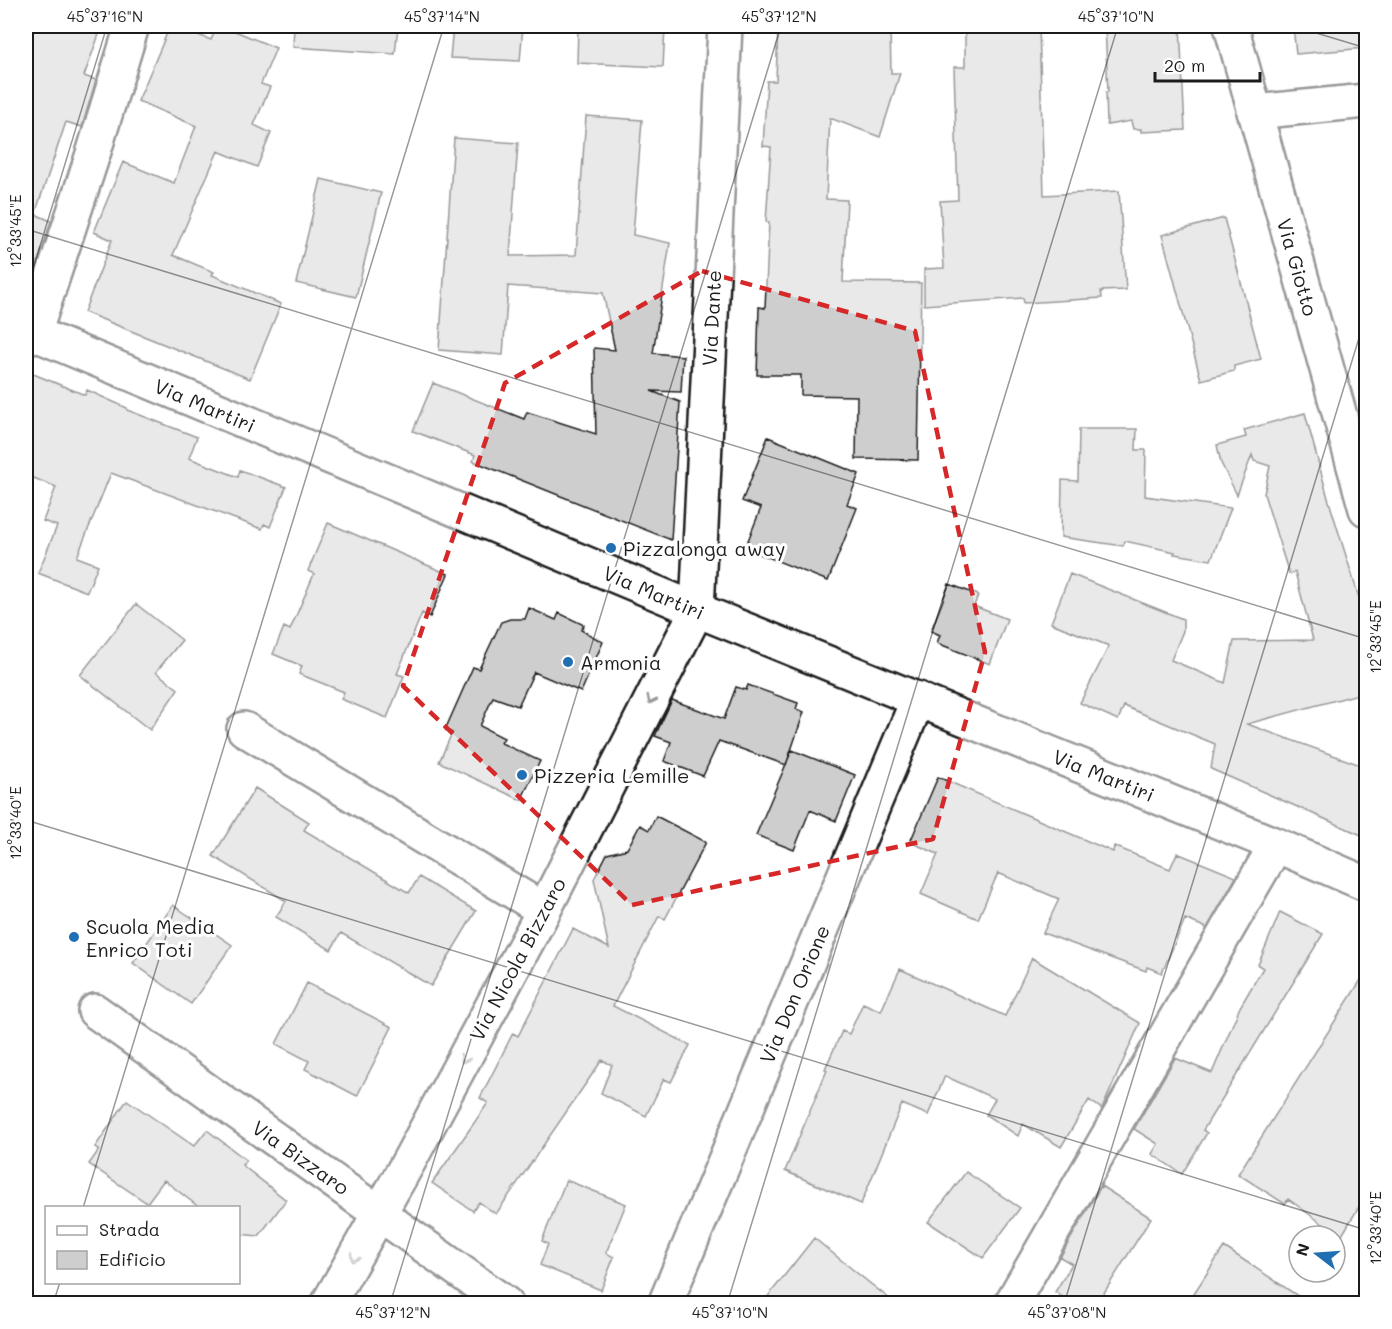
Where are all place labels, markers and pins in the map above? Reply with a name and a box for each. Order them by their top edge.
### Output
place label: Pizzalonga away [623,535,785,561]
marker: Pizzalonga away [604,541,618,555]
place label: Armonia [580,649,661,675]
marker: Armonia [561,655,575,669]
place label: Pizzeria Lemille [534,762,689,788]
marker: Pizzeria Lemille [515,768,529,782]
place label: Scuola Media Enrico Toti [86,913,215,962]
marker: Scuola Media Enrico Toti [67,930,81,944]

